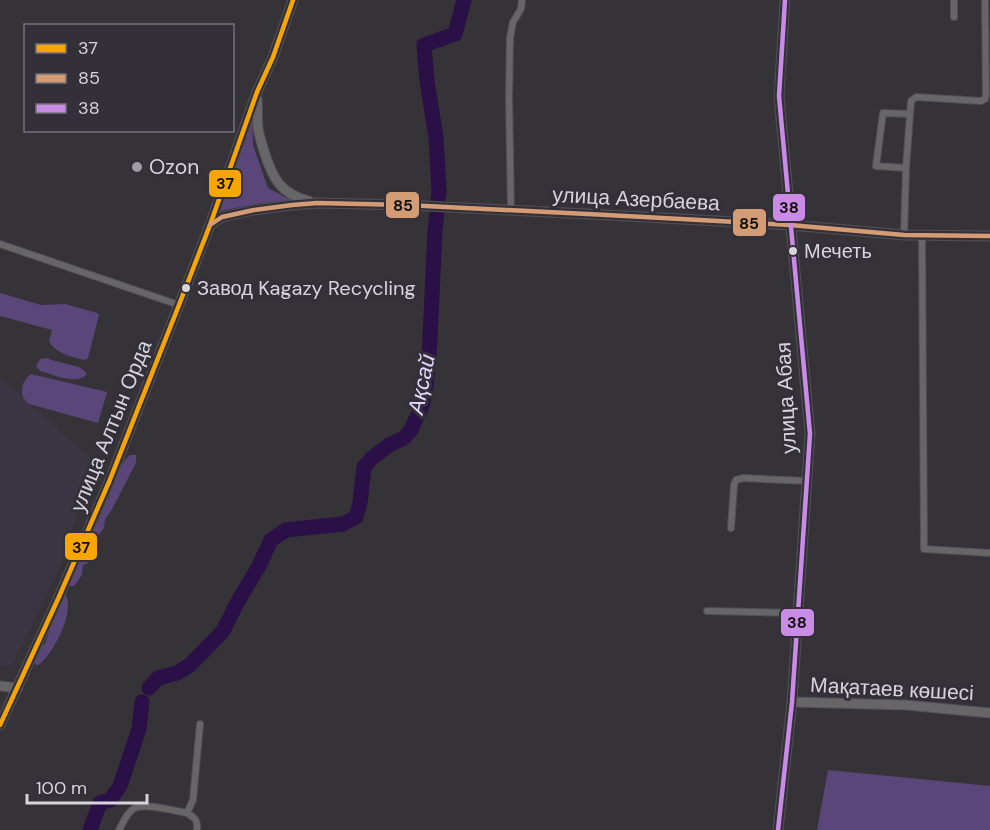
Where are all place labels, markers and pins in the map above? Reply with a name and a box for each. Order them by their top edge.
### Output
place label: Ozon [149,153,199,181]
marker: Ozon [130,160,144,174]
place label: Мечеть [804,238,872,264]
marker: Мечеть [787,245,799,257]
place label: Завод Kagazy Recycling [197,275,416,301]
marker: Завод Kagazy Recycling [180,282,192,294]

